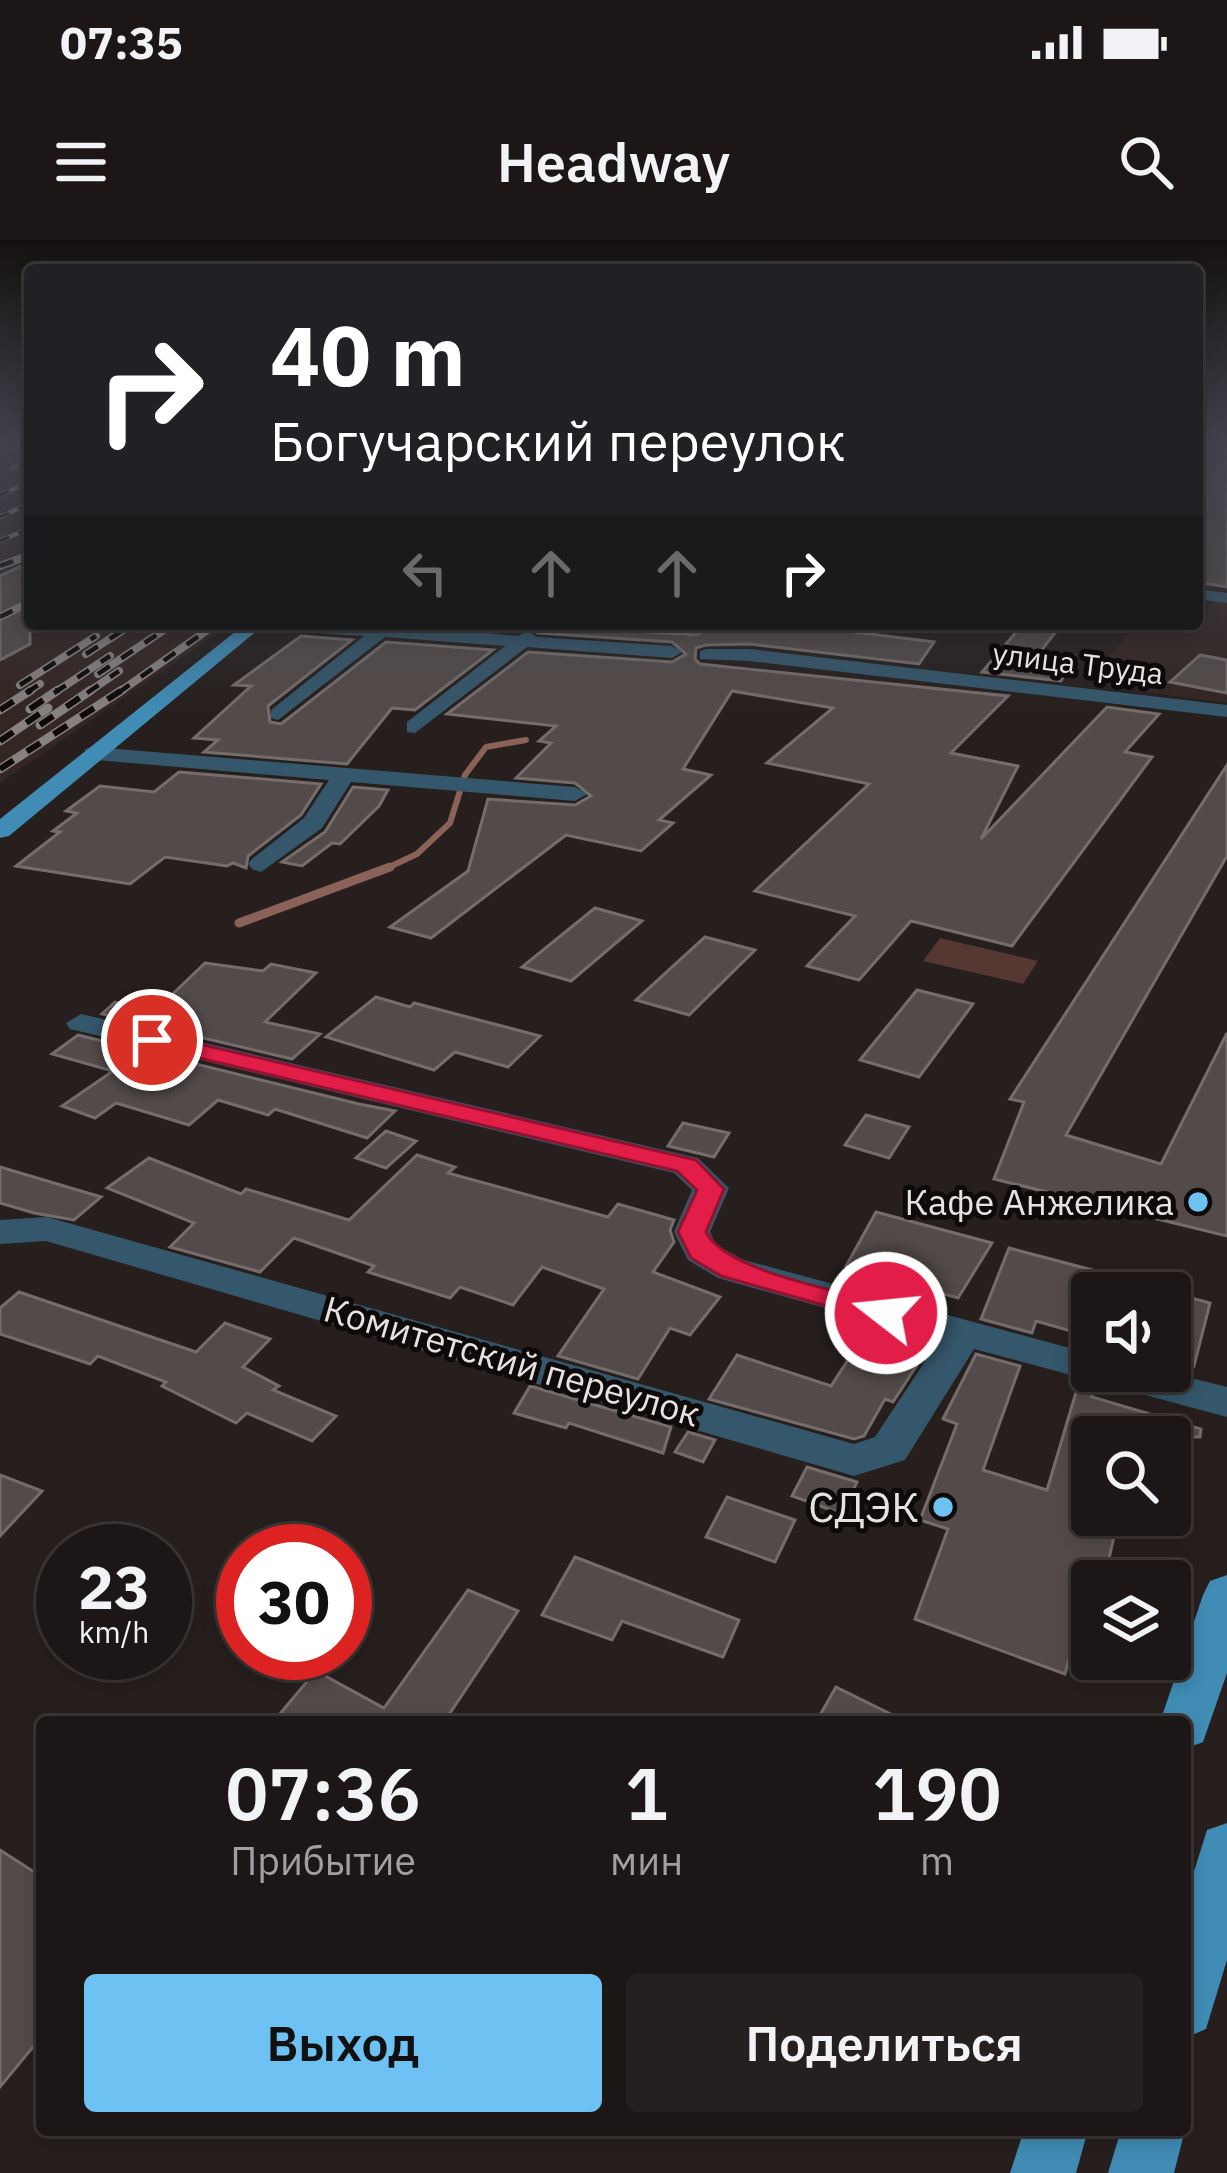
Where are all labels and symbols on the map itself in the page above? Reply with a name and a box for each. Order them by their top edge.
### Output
street label: улица Труда [991,633,1166,692]
pin [101,989,203,1091]
place label: Кафе Анжелика [904,1178,1174,1225]
marker: Кафе Анжелика [1185,1189,1211,1215]
position arrow [823,1250,949,1376]
street label: Комитетский переулок [319,1284,706,1437]
place label: СДЭК [808,1479,919,1534]
marker: СДЭК [930,1494,956,1520]
speed limit sign: 30 [216,1524,372,1680]

